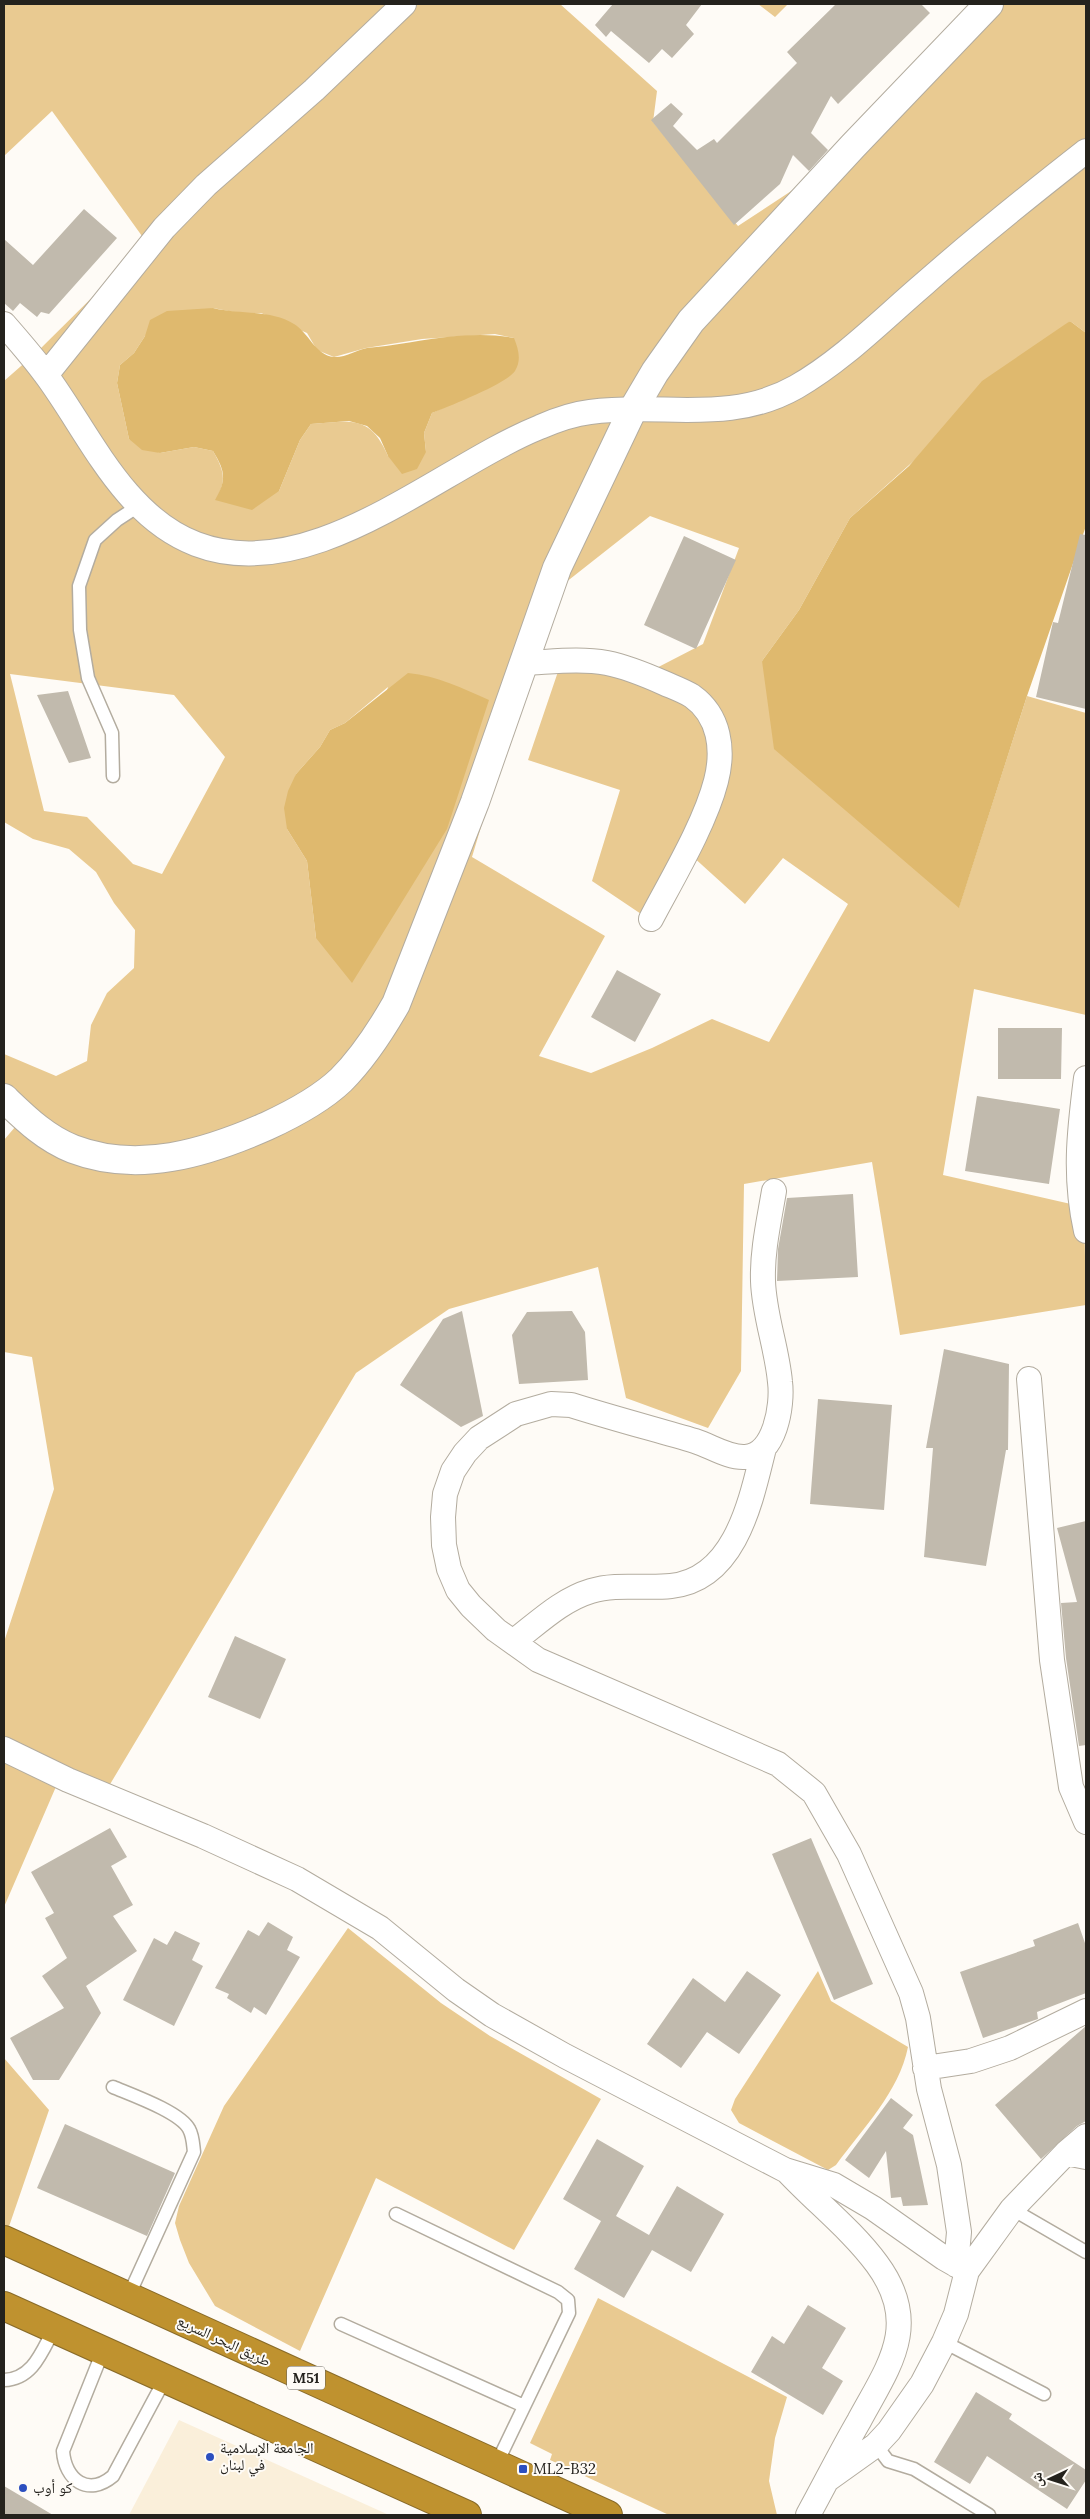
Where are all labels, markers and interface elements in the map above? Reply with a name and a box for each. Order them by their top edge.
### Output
street label: طريق البحر السريع [174,2311,274,2371]
road number: M51 [287,2366,325,2390]
place label: الجامعة الإسلامية في لبنان [220,2438,314,2477]
marker: الجامعة الإسلامية في لبنان [204,2451,216,2463]
north arrow [1025,2454,1075,2504]
place label: ML2-B32 [533,2459,596,2478]
marker: ML2-B32 [517,2463,529,2475]
text: ش [1028,2472,1047,2488]
place label: كو أوب [33,2478,72,2497]
marker: كو أوب [17,2482,29,2494]

